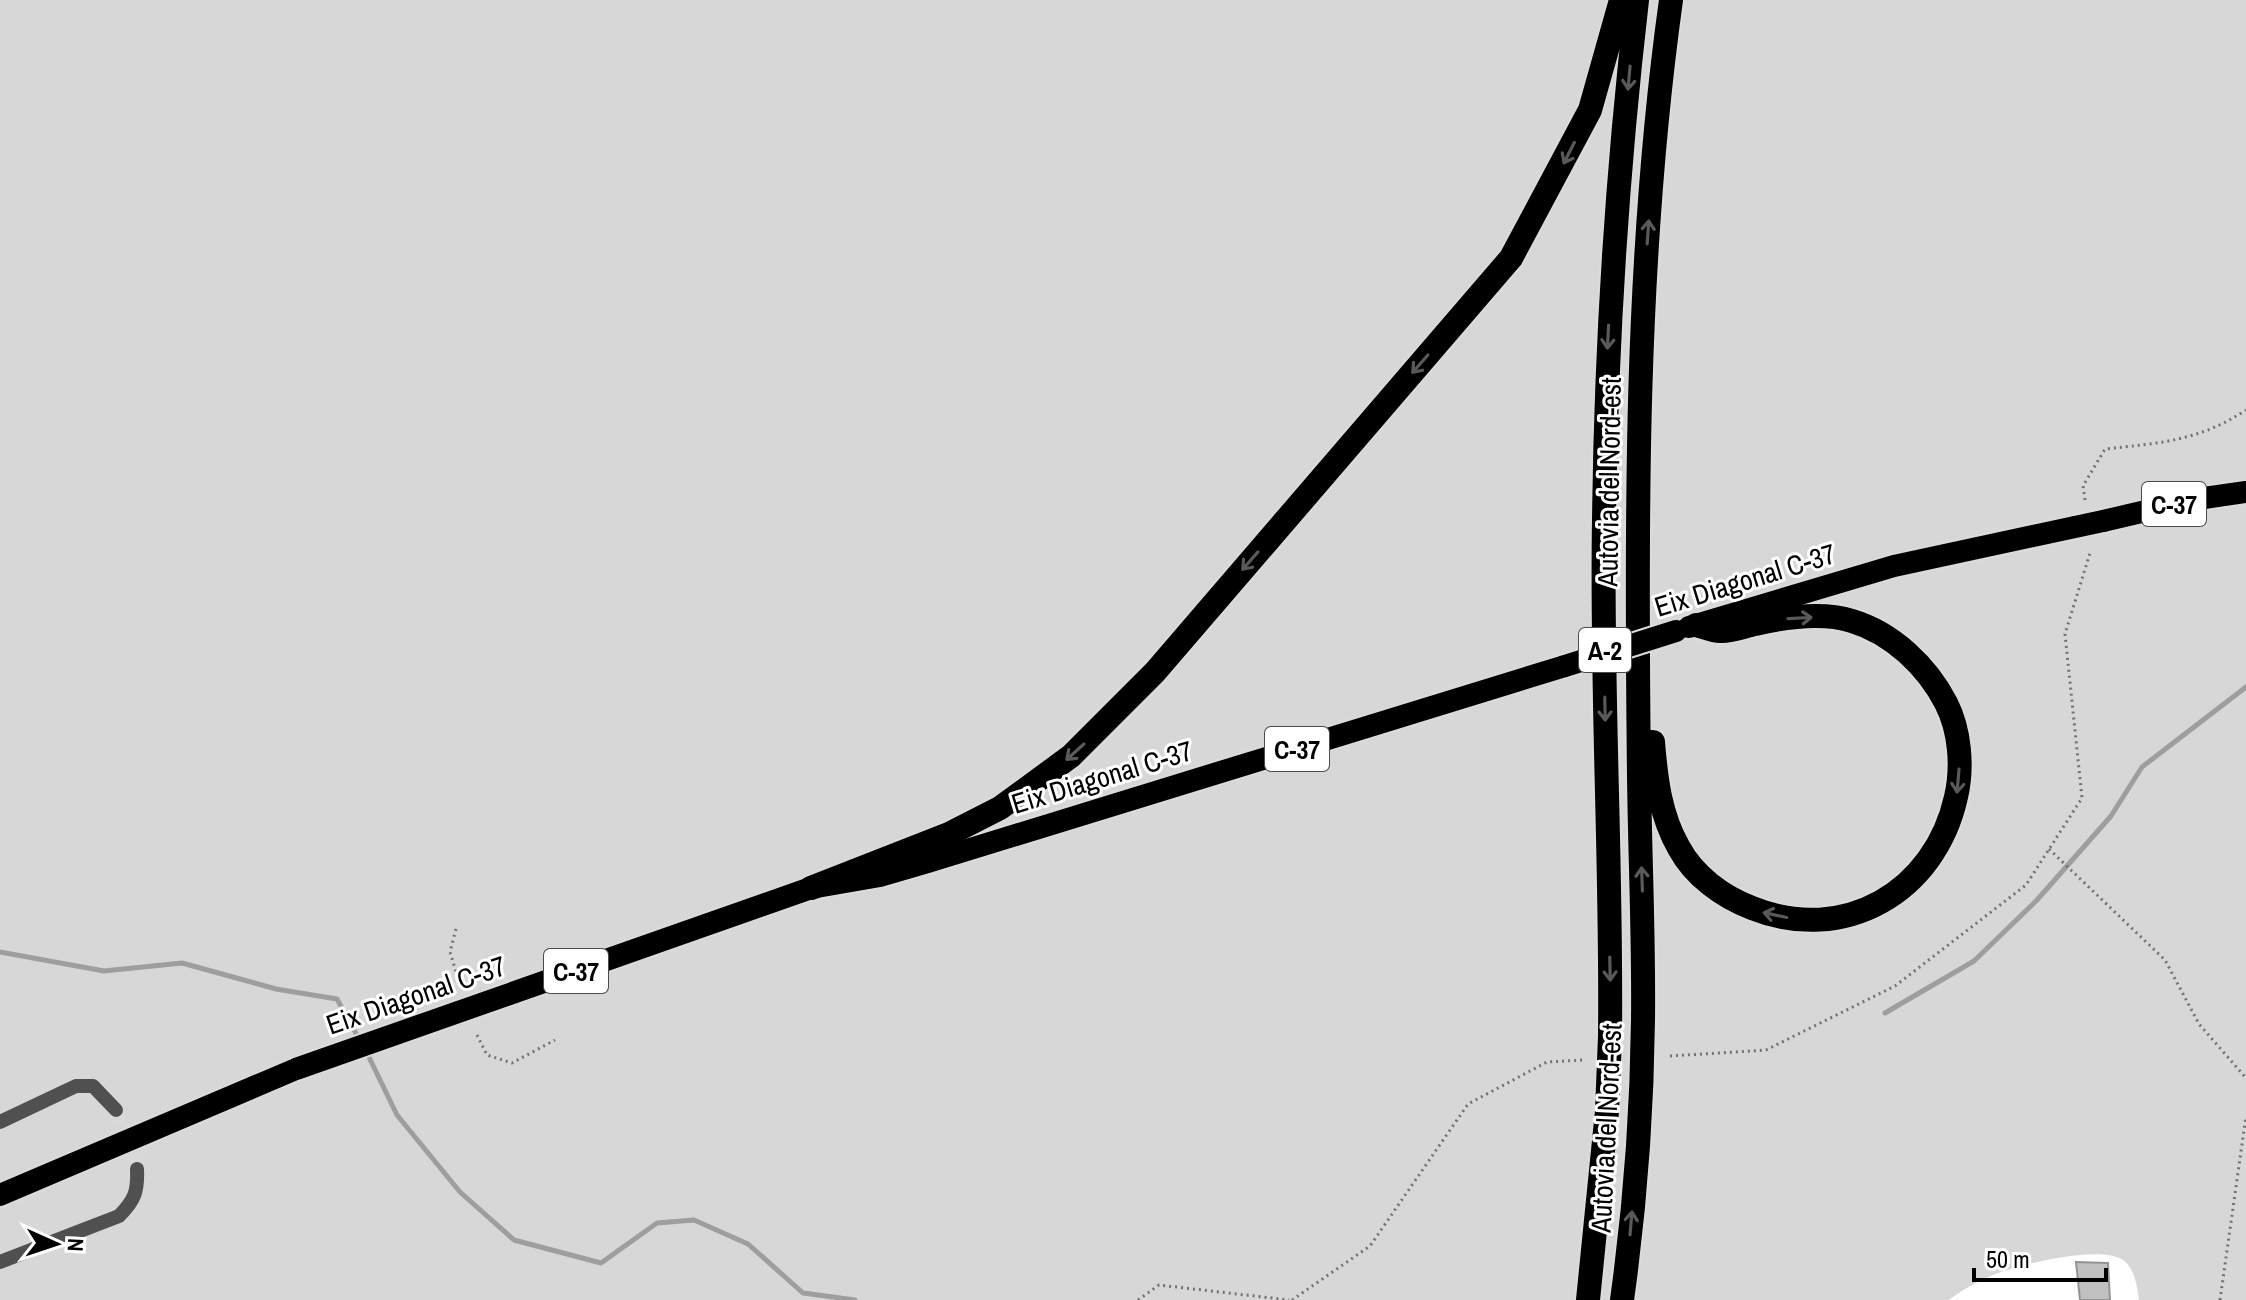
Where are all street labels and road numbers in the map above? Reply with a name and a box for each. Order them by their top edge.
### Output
street label: Autovia del Nord-est [1588,377,1630,588]
road number: C-37 [2142,482,2206,526]
street label: Eix Diagonal C-37 [1650,534,1840,626]
road number: A-2 [1579,628,1631,672]
road number: C-37 [1265,727,1329,771]
street label: Eix Diagonal C-37 [1007,731,1197,823]
street label: Eix Diagonal C-37 [321,946,511,1044]
road number: C-37 [544,949,608,993]
street label: Autovia del Nord-est [1581,1022,1630,1235]

